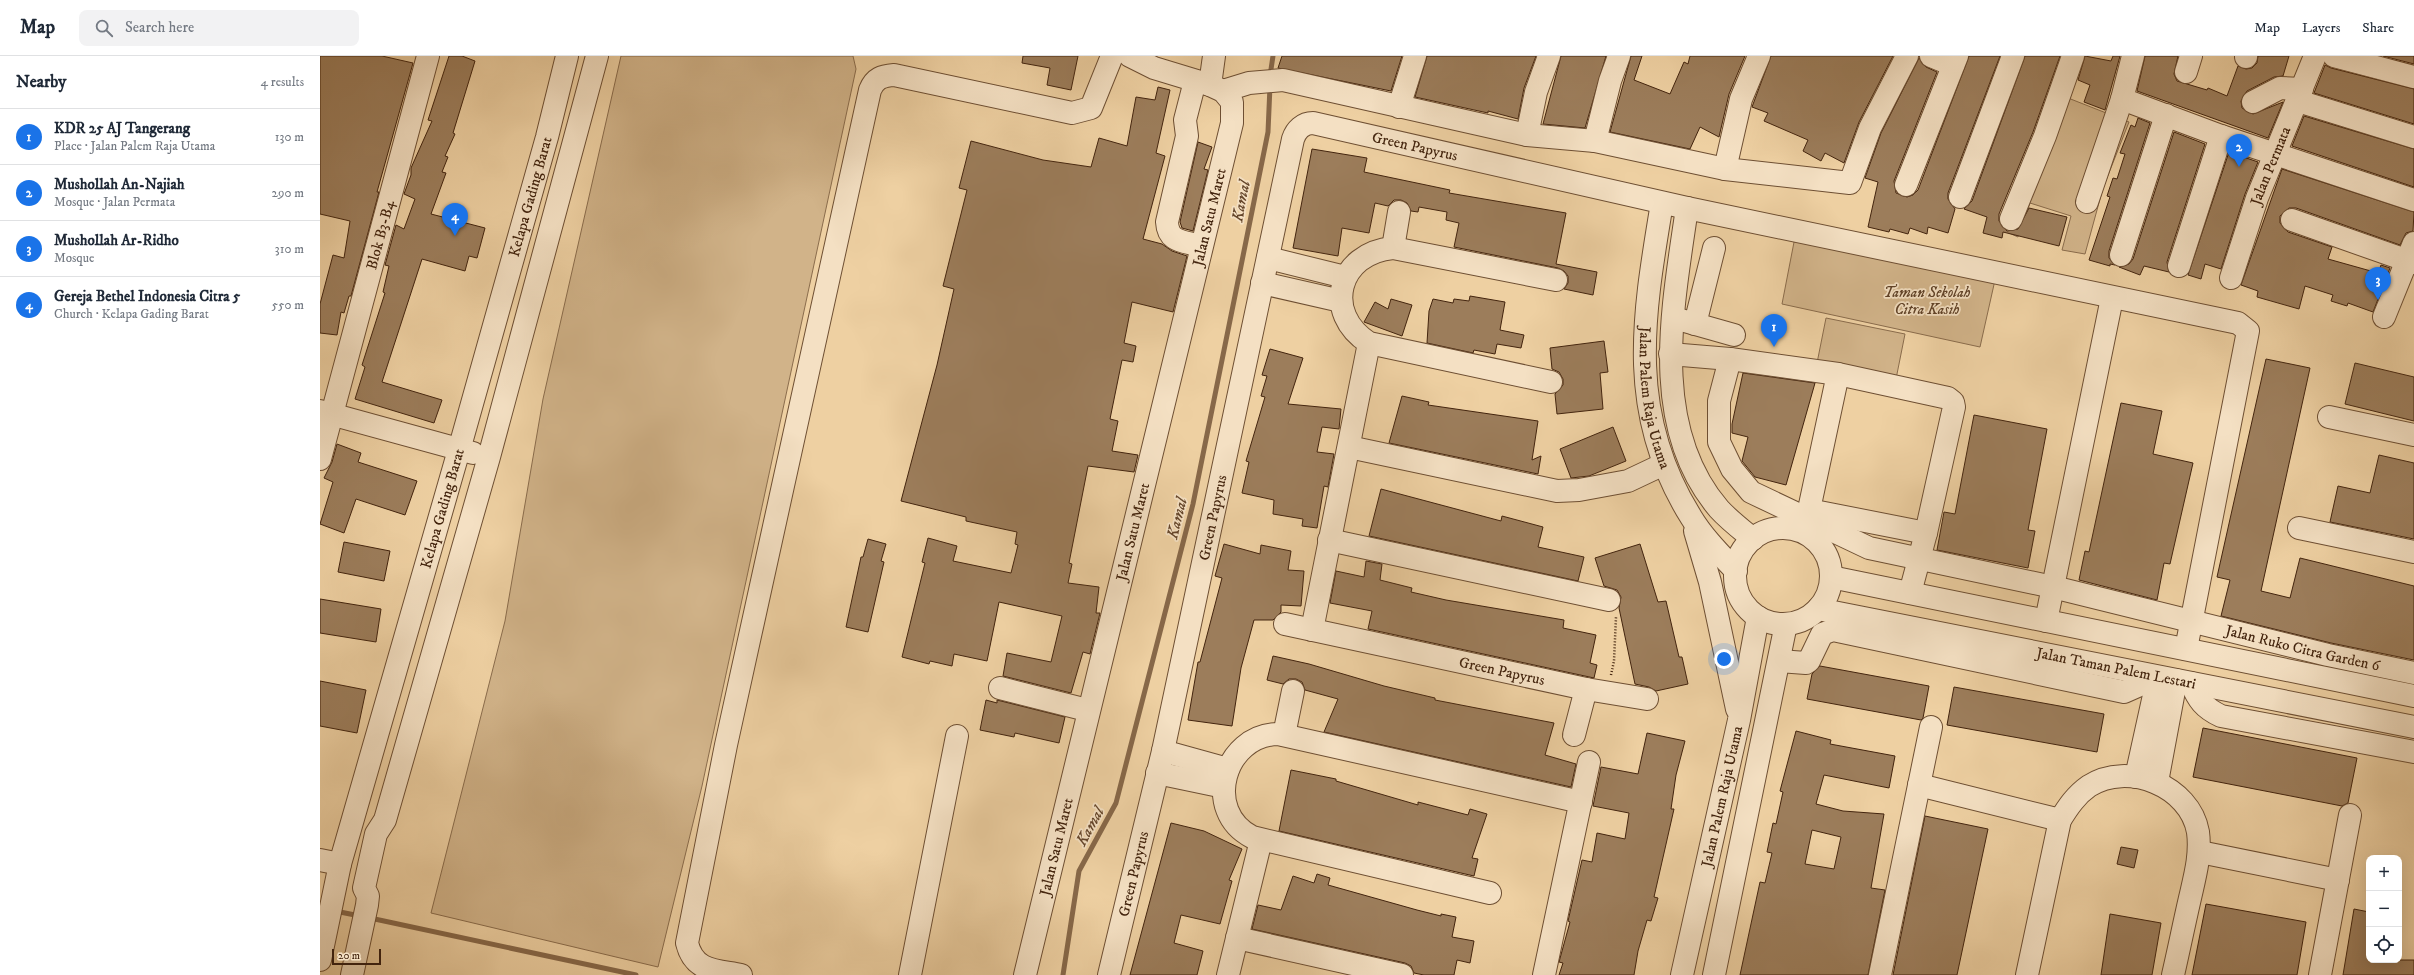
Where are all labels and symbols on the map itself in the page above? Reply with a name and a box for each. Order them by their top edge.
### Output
street label: Jalan Permata [2246,123,2295,209]
street label: Green Papyrus [1370,128,1459,166]
street label: Kelapa Gading Barat [505,134,557,259]
pin: 2 [2226,134,2252,167]
street label: Jalan Satu Maret [1188,166,1231,270]
water label: Kamal [1227,177,1255,225]
street label: Blok B3-B4 [362,198,399,272]
pin: 4 [442,203,468,236]
pin: 3 [2365,267,2391,300]
park label: Taman Sekolah Citra Kasih [1884,283,1971,319]
pin: 1 [1761,314,1787,347]
street label: Jalan Palem Raja Utama [1635,324,1675,472]
street label: Kelapa Gading Barat [416,446,469,571]
street label: Green Papyrus [1195,473,1231,562]
street label: Jalan Satu Maret [1112,481,1154,585]
water label: Kamal [1162,494,1192,542]
street label: Jalan Ruko Citra Garden 6 [2222,621,2383,676]
street label: Jalan Taman Palem Lestari [2033,643,2198,694]
your location [1714,649,1734,669]
street label: Green Papyrus [1457,653,1547,690]
street label: Jalan Palem Raja Utama [1697,724,1748,871]
street label: Jalan Satu Maret [1035,796,1078,900]
water label: Kamal [1071,802,1110,850]
street label: Green Papyrus [1114,829,1153,919]
scale bar [332,947,381,966]

